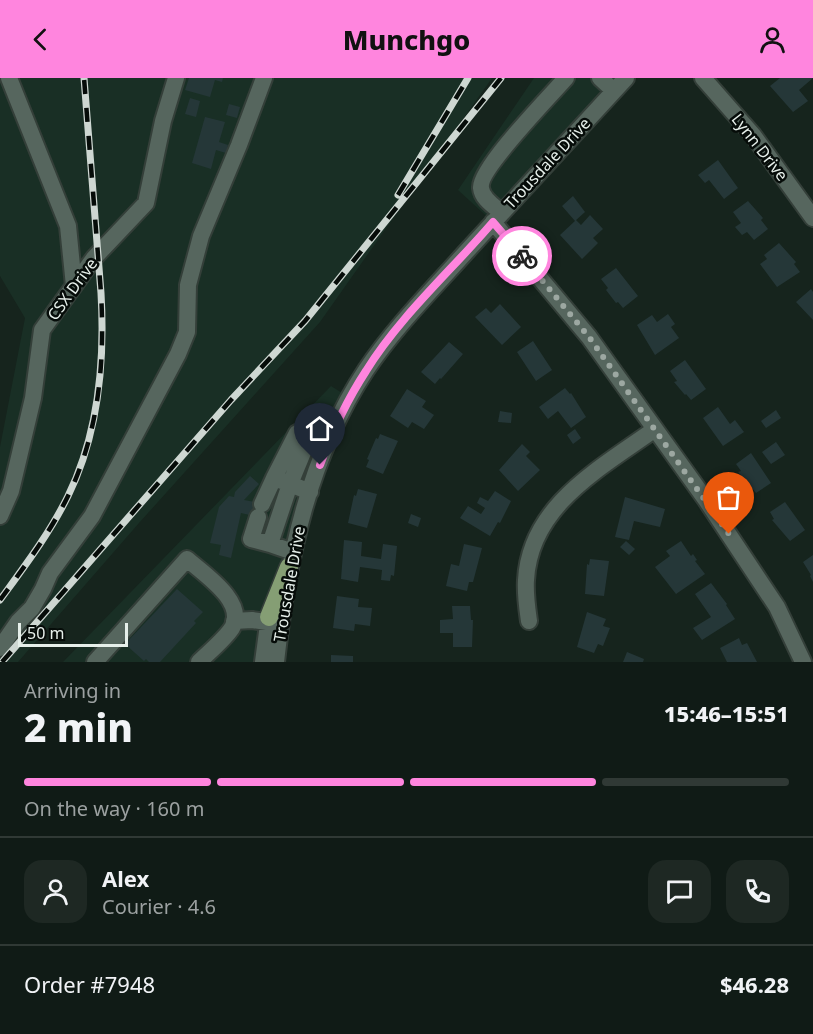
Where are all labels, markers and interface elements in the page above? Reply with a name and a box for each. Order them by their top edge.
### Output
text: Munchgo [343,21,470,58]
icon: back [24,23,57,56]
icon: person [756,23,789,56]
street label: Lynn Drive [727,109,793,185]
street label: Trousdale Drive [499,113,595,213]
courier [492,226,552,286]
icon: bike [506,240,539,273]
street label: CSX Drive [42,253,102,325]
pin [294,403,345,465]
icon: home [303,412,336,445]
pin [703,472,754,534]
icon: bag [712,481,745,514]
street label: Trousdale Drive [268,524,310,644]
scale bar [18,620,128,648]
text: 50 m [27,622,64,644]
text: Arriving in [24,677,121,704]
text: 15:46–15:51 [664,698,789,728]
text: 2 min [24,700,133,753]
text: On the way · 160 m [24,795,204,822]
button: person [24,860,87,923]
button: chat [648,860,711,923]
button: phone [726,860,789,923]
text: Alex [102,863,149,893]
text: Courier · 4.6 [102,893,216,920]
text: Order #7948 [24,969,155,999]
text: $46.28 [720,969,789,999]

